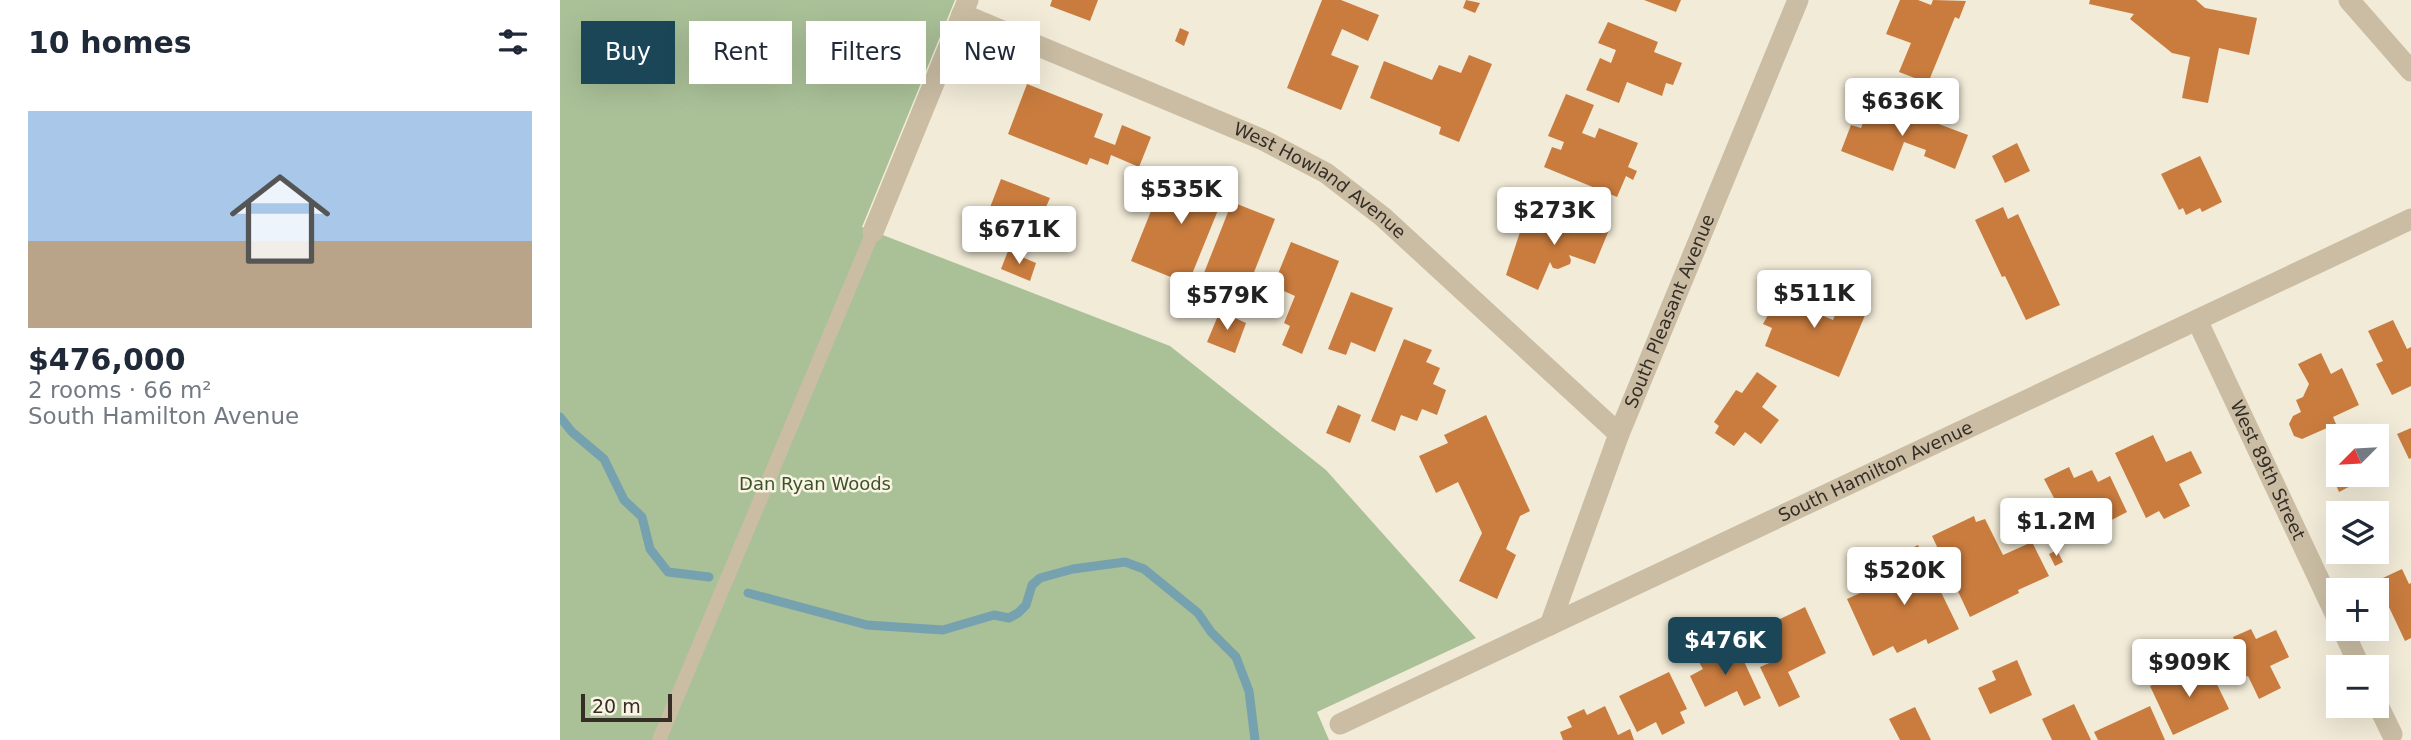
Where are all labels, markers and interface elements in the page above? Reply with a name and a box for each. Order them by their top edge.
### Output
chip: Buy [581,21,675,84]
chip: Rent [689,21,792,84]
chip: Filters [806,21,926,84]
chip: New [940,21,1040,84]
icon: filters [494,23,532,61]
text: 10 homes [28,25,192,60]
pin: $636K [1853,78,1951,138]
text: $636K [1861,88,1943,114]
street label: West Howland Avenue [1231,118,1410,243]
icon: home [217,156,343,282]
pin: $535K [1132,166,1230,226]
text: $535K [1140,176,1222,202]
pin: $273K [1505,188,1603,247]
text: $273K [1513,197,1595,223]
pin: $671K [970,206,1068,266]
street label: South Pleasant Avenue [1620,211,1719,411]
text: $671K [978,216,1060,242]
pin: $511K [1765,270,1863,330]
pin: $579K [1178,272,1276,332]
text: $511K [1773,280,1855,306]
text: $579K [1186,282,1268,308]
text: $476,000 [28,342,186,377]
text: 2 rooms · 66 m² [28,377,212,403]
street label: West 89th Street [2226,397,2310,543]
text: South Hamilton Avenue [28,403,299,429]
street label: South Hamilton Avenue [1775,416,1976,526]
north arrow [2326,424,2389,486]
map controls [2326,424,2389,718]
park label: Dan Ryan Woods [739,473,891,494]
pin: $1.2M [2007,498,2105,558]
button: layers [2326,501,2389,564]
text: $1.2M [2016,508,2096,534]
pin: $520K [1855,548,1953,607]
text: $520K [1863,557,1945,583]
button: + [2326,578,2389,641]
pin: $476K [1676,618,1774,677]
text: $476K [1684,627,1766,653]
pin: $909K [2140,640,2238,699]
text: $909K [2148,649,2230,675]
button: − [2326,655,2389,718]
scale bar [581,691,672,723]
text: 20 m [592,695,641,717]

